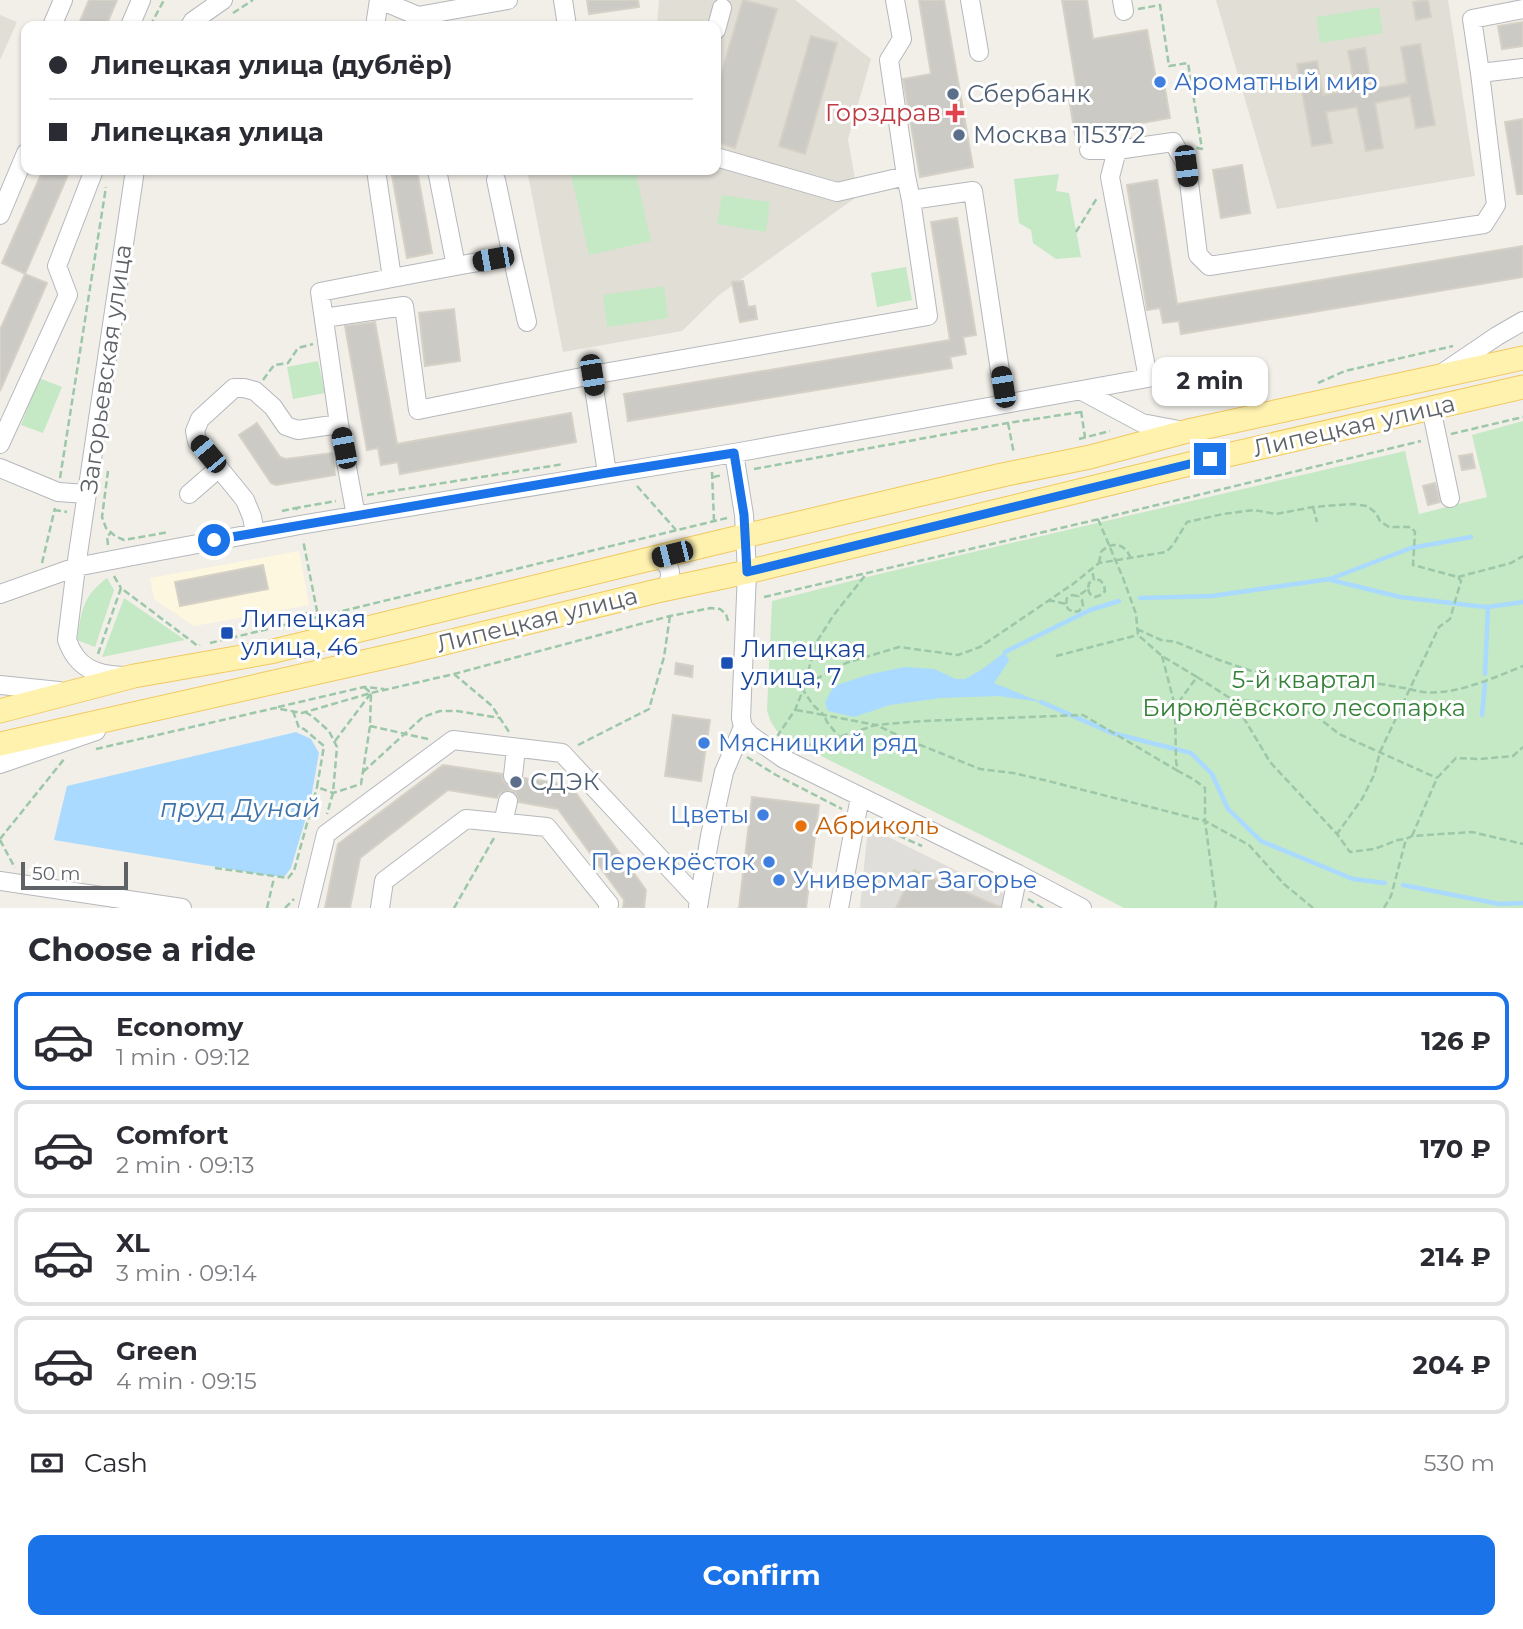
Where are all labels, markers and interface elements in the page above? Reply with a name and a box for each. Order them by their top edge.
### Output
text: Липецкая улица (дублёр) [91,49,453,81]
place label: Ароматный мир [1174,67,1378,96]
marker: Ароматный мир [1152,74,1168,90]
place label: Сбербанк [967,79,1090,108]
marker: Сбербанк [945,86,961,102]
place label: Горздрав [825,98,941,127]
marker: Горздрав [947,105,963,121]
text: Липецкая улица [91,116,324,148]
place label: Москва 115372 [973,120,1146,149]
marker: Москва 115372 [951,127,967,143]
car [1174,144,1199,188]
street label: Загорьевская улица [74,242,137,495]
car [471,245,516,273]
car [579,353,606,397]
callout: 2 min [1152,358,1268,406]
car [990,365,1017,409]
text: 2 min [1176,367,1244,395]
street label: Липецкая улица [1250,388,1458,463]
car [330,425,359,471]
car [187,431,230,477]
route end [1194,443,1226,475]
route start [198,524,230,556]
car [650,539,695,569]
street label: Липецкая улица [433,580,640,659]
place label: Липецкая улица, 46 [240,604,366,661]
marker: Липецкая улица, 46 [219,625,235,641]
place label: Липецкая улица, 7 [740,634,866,691]
marker: Липецкая улица, 7 [719,655,735,671]
park label: 5-й квартал Бирюлёвского лесопарка [1142,665,1466,722]
place label: Мясницкий ряд [718,728,918,757]
marker: Мясницкий ряд [696,735,712,751]
place label: СДЭК [530,767,600,796]
marker: СДЭК [508,774,524,790]
water label: пруд Дунай [160,792,320,824]
place label: Цветы [670,800,749,829]
marker: Цветы [755,807,771,823]
place label: Абриколь [815,811,939,840]
marker: Абриколь [793,818,809,834]
place label: Перекрёсток [591,847,755,876]
marker: Перекрёсток [761,854,777,870]
scale bar [21,859,128,891]
text: 50 m [32,862,80,885]
place label: Универмаг Загорье [793,865,1038,894]
marker: Универмаг Загорье [771,872,787,888]
text: Choose a ride [28,930,256,969]
icon: car [32,1010,95,1073]
text: Economy [116,1011,243,1043]
text: 126 ₽ [1421,1025,1491,1057]
text: 1 min · 09:12 [116,1043,250,1071]
icon: car [32,1118,95,1181]
text: Comfort [116,1119,228,1151]
text: 170 ₽ [1420,1133,1491,1165]
text: 2 min · 09:13 [116,1151,254,1179]
icon: car [32,1226,95,1289]
text: XL [116,1227,150,1259]
text: 214 ₽ [1420,1241,1491,1273]
text: 3 min · 09:14 [116,1259,257,1287]
icon: car [32,1334,95,1397]
text: Green [116,1335,198,1367]
text: 204 ₽ [1413,1349,1491,1381]
text: 4 min · 09:15 [116,1367,257,1395]
icon: cash [28,1444,66,1482]
text: Cash [84,1447,148,1479]
text: 530 m [1423,1449,1495,1477]
button: Confirm [28,1535,1495,1615]

